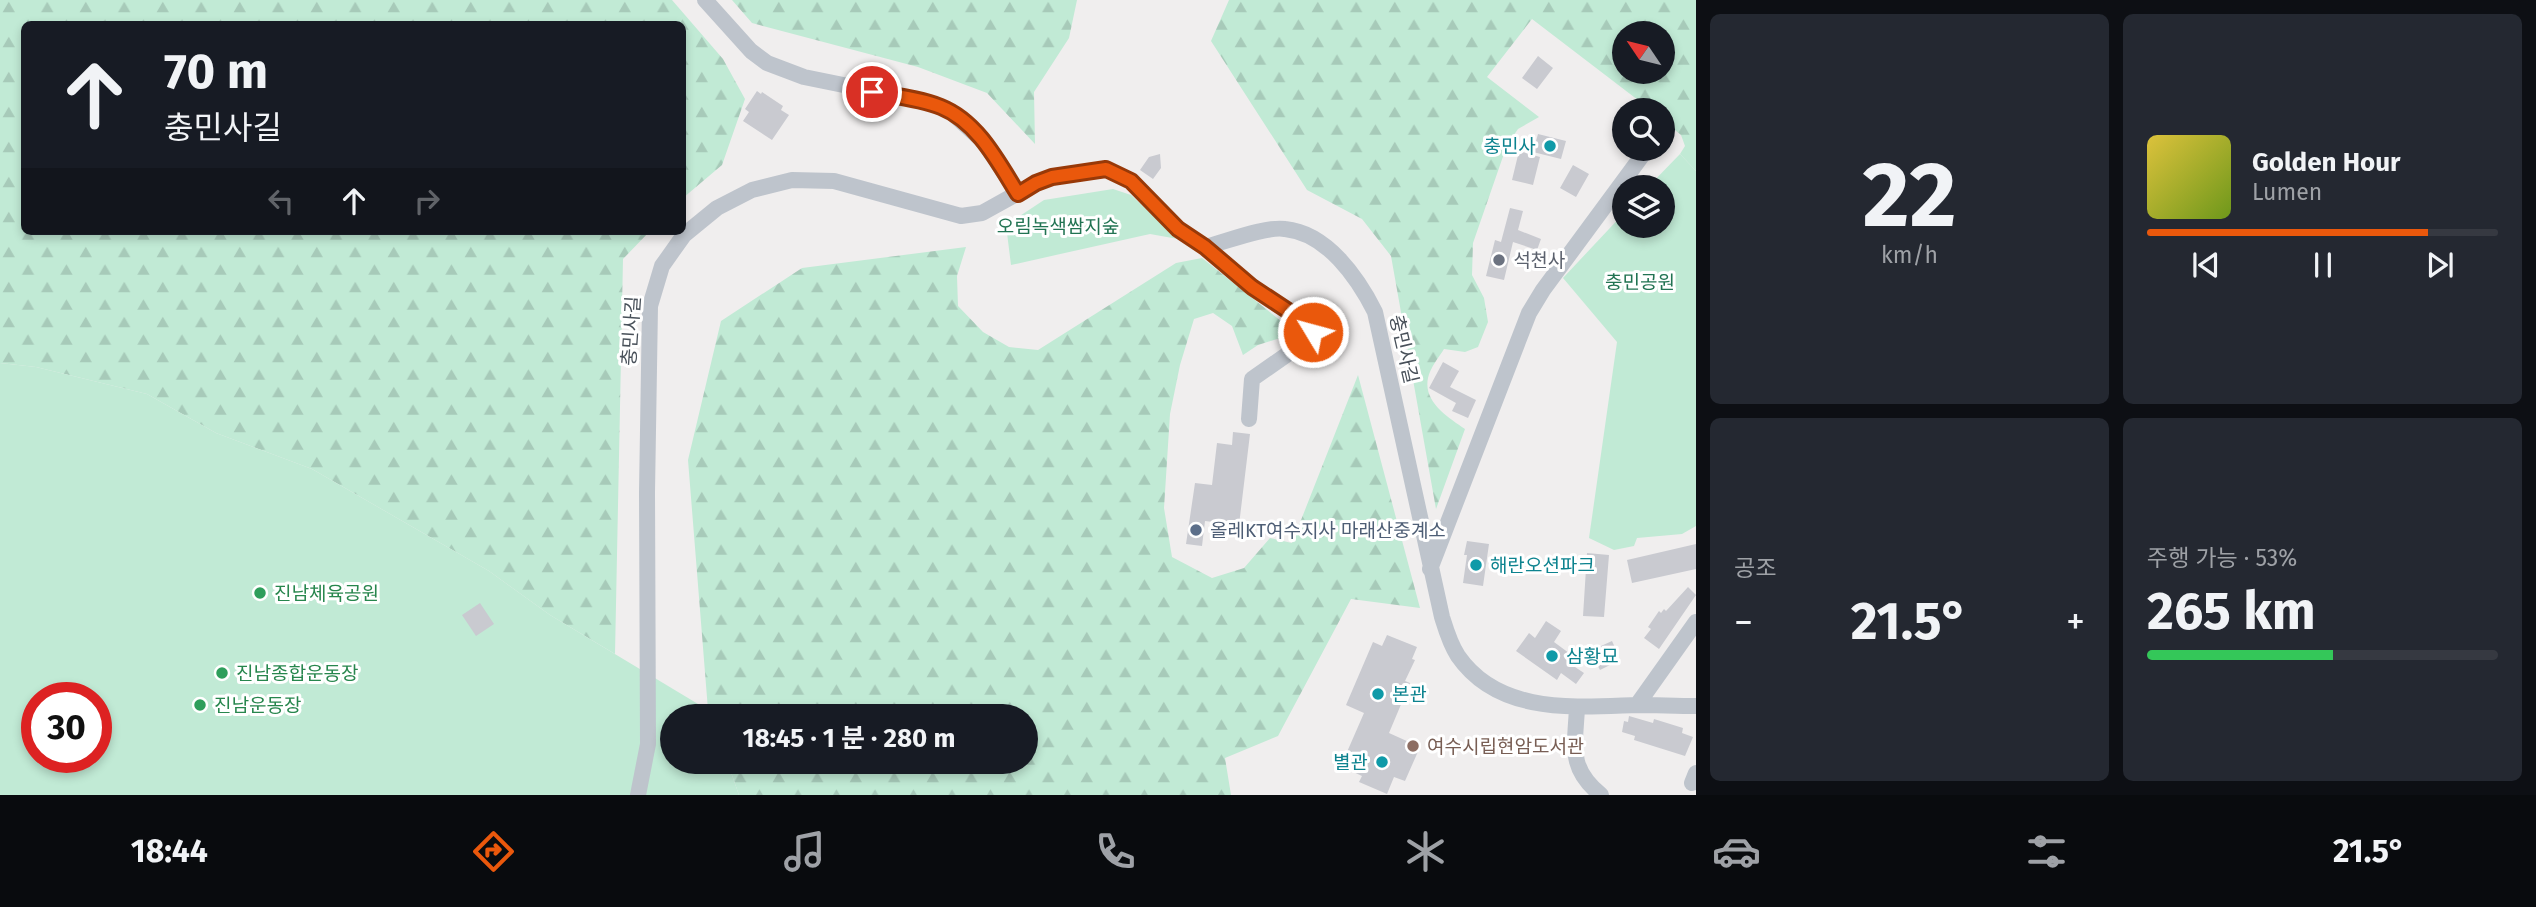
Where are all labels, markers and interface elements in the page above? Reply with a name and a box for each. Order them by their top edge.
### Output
north arrow [1612,21,1675,84]
map controls [1612,21,1675,238]
text: 70 m [164,42,268,101]
icon: ahead [49,49,140,140]
pin [842,62,902,122]
icon: arrive [853,73,891,111]
button: search [1612,98,1675,161]
text: 충민사길 [164,109,282,147]
place label: 충민사 [1484,135,1536,158]
marker: 충민사 [1542,138,1558,154]
text: 22 [1862,141,1957,250]
text: Golden Hour [2252,147,2400,178]
button: layers [1612,175,1675,238]
text: Lumen [2252,178,2322,206]
icon: left [262,182,300,220]
icon: ahead [335,182,373,220]
icon: right [408,182,446,220]
park label: 오림녹색쌈지숲 [997,215,1119,238]
text: km/h [1881,241,1938,269]
icon: previous [2187,246,2225,284]
icon: pause [2304,246,2342,284]
icon: next [2421,246,2459,284]
place label: 석천사 [1513,249,1565,272]
marker: 석천사 [1491,252,1507,268]
park label: 충민공원 [1605,271,1675,294]
street label: 충민사길 [617,295,645,367]
position arrow [1276,295,1350,369]
street label: 충민사길 [1385,312,1423,386]
place label: 올레KT여수지사 마래산중계소 [1210,519,1446,542]
marker: 올레KT여수지사 마래산중계소 [1188,522,1204,538]
text: 주행 가능 · 53% [2147,544,2297,572]
place label: 해란오션파크 [1490,554,1595,577]
text: 공조 [1734,554,1776,582]
marker: 해란오션파크 [1468,557,1484,573]
text: 265 km [2147,580,2316,643]
place label: 진남체육공원 [274,582,379,605]
marker: 진남체육공원 [252,585,268,601]
text: 21.5° [1851,590,1968,653]
text: − [1734,599,1753,645]
text: + [2066,599,2085,645]
place label: 삼황묘 [1566,645,1618,668]
marker: 삼황묘 [1544,648,1560,664]
place label: 진남종합운동장 [236,662,358,685]
marker: 진남종합운동장 [214,665,230,681]
speed limit sign: 30 [21,682,112,773]
place label: 본관 [1392,683,1427,706]
marker: 본관 [1370,686,1386,702]
place label: 진남운동장 [214,694,301,717]
marker: 진남운동장 [192,697,208,713]
text: 18:45 · 1 분 · 280 m [743,723,955,754]
place label: 여수시립현암도서관 [1427,735,1584,758]
marker: 여수시립현암도서관 [1405,738,1421,754]
place label: 별관 [1333,751,1368,774]
marker: 별관 [1374,754,1390,770]
icon: directions [469,827,518,876]
icon: music [780,827,829,876]
icon: phone [1091,827,1140,876]
icon: climate [1401,827,1450,876]
icon: car [1712,827,1761,876]
icon: filters [2022,827,2071,876]
text: 18:44 [131,832,208,870]
text: 21.5° [2333,832,2405,870]

